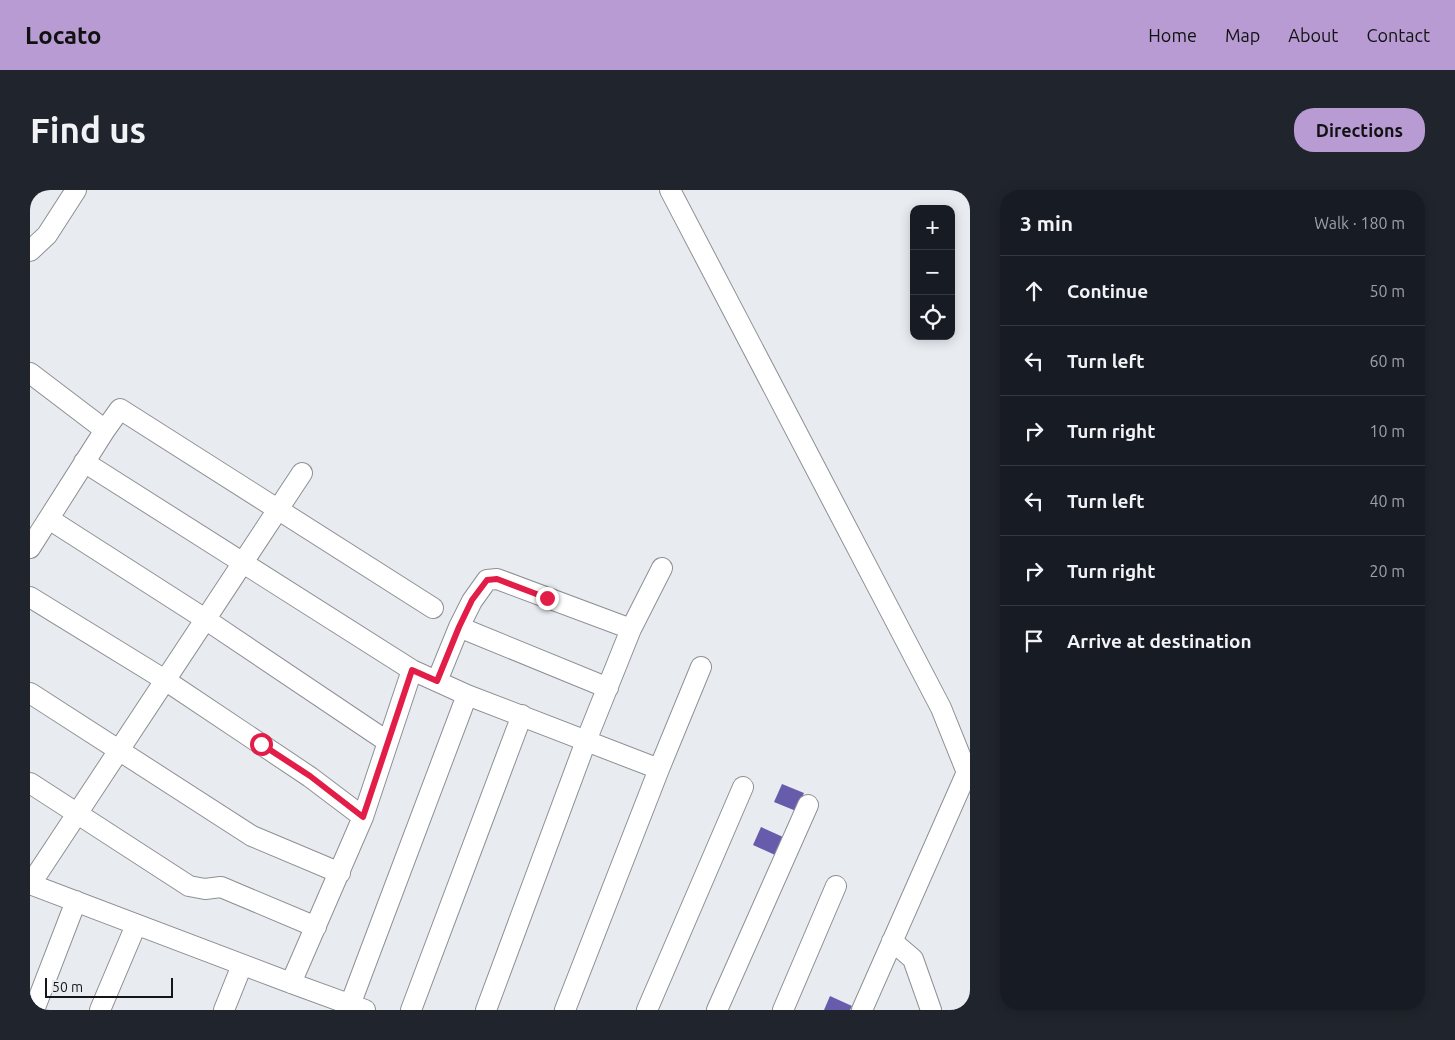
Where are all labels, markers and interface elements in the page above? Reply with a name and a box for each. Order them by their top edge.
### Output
text: Locato [25,22,101,49]
text: Home [1148,25,1197,45]
text: Map [1225,25,1260,45]
text: About [1288,25,1338,45]
text: Contact [1366,25,1430,45]
button: Directions [1294,108,1425,152]
text: Find us [30,110,146,150]
map controls [910,205,955,340]
button: + [910,205,955,250]
text: 3 min [1020,211,1073,235]
text: Walk · 180 m [1314,214,1405,232]
button: − [910,250,955,295]
icon: ahead [1020,277,1048,305]
text: Continue [1067,280,1148,302]
text: 50 m [1369,282,1405,300]
button: locate [910,295,955,340]
icon: left [1020,347,1048,375]
text: Turn left [1067,350,1145,372]
text: 60 m [1369,352,1405,370]
icon: right [1020,417,1048,445]
text: Turn right [1067,420,1155,442]
text: 10 m [1369,422,1405,440]
icon: left [1020,487,1048,515]
text: Turn left [1067,490,1145,512]
text: 40 m [1369,492,1405,510]
icon: right [1020,557,1048,585]
text: Turn right [1067,560,1155,582]
text: 20 m [1369,562,1405,580]
route end [536,587,559,610]
icon: arrive [1020,627,1048,655]
text: Arrive at destination [1067,630,1252,652]
route start [250,733,273,756]
scale bar [45,975,172,998]
text: 50 m [52,979,83,995]

